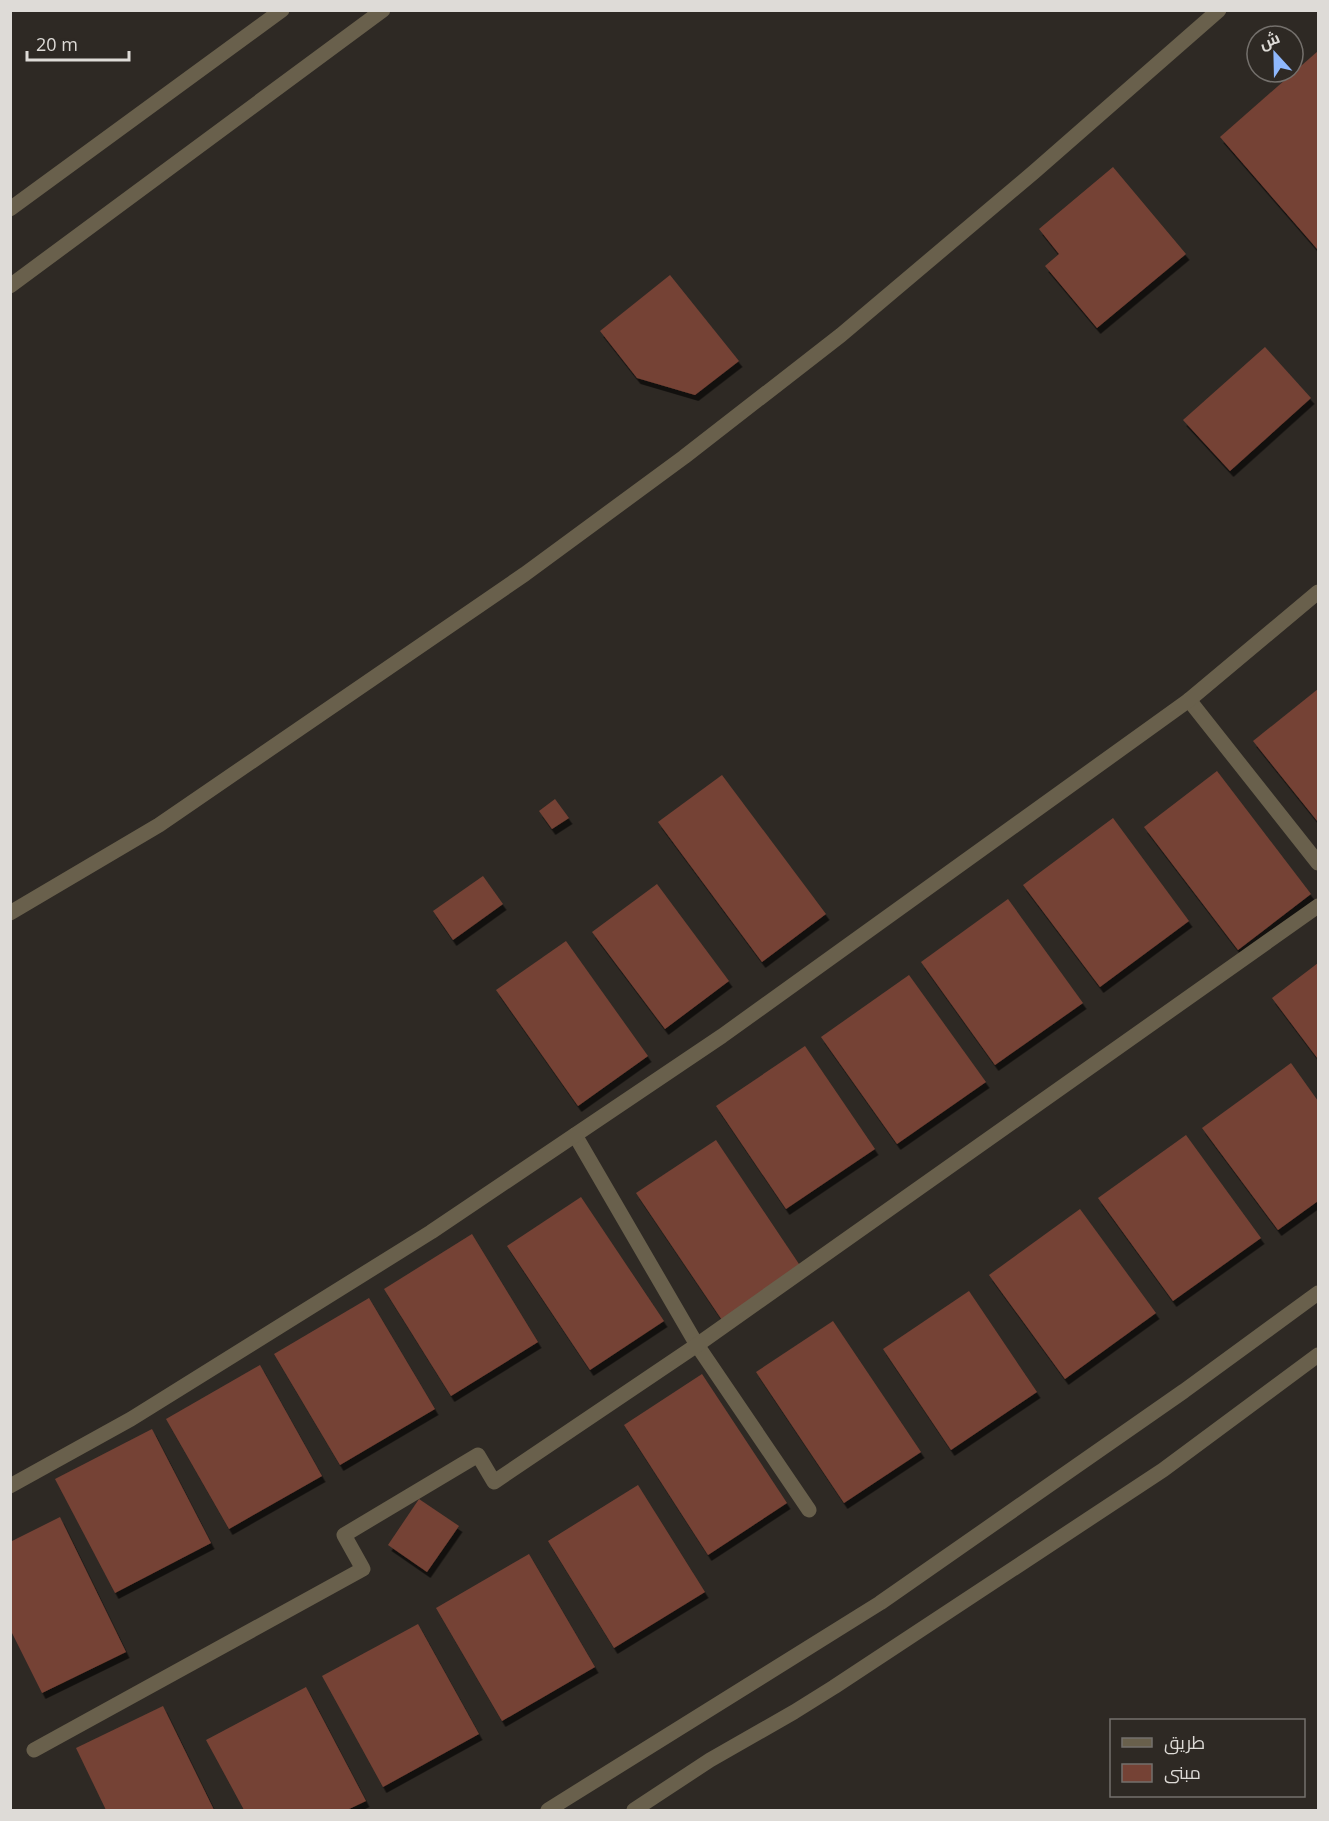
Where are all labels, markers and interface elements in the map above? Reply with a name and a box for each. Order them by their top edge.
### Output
scale bar [27,24,129,62]
north arrow [1245,24,1305,84]
text: ش [1256,26,1283,54]
text: 20 m [36,32,78,56]
legend [1110,1719,1305,1797]
text: طريق [1164,1730,1205,1755]
text: مبنى [1164,1760,1201,1784]

